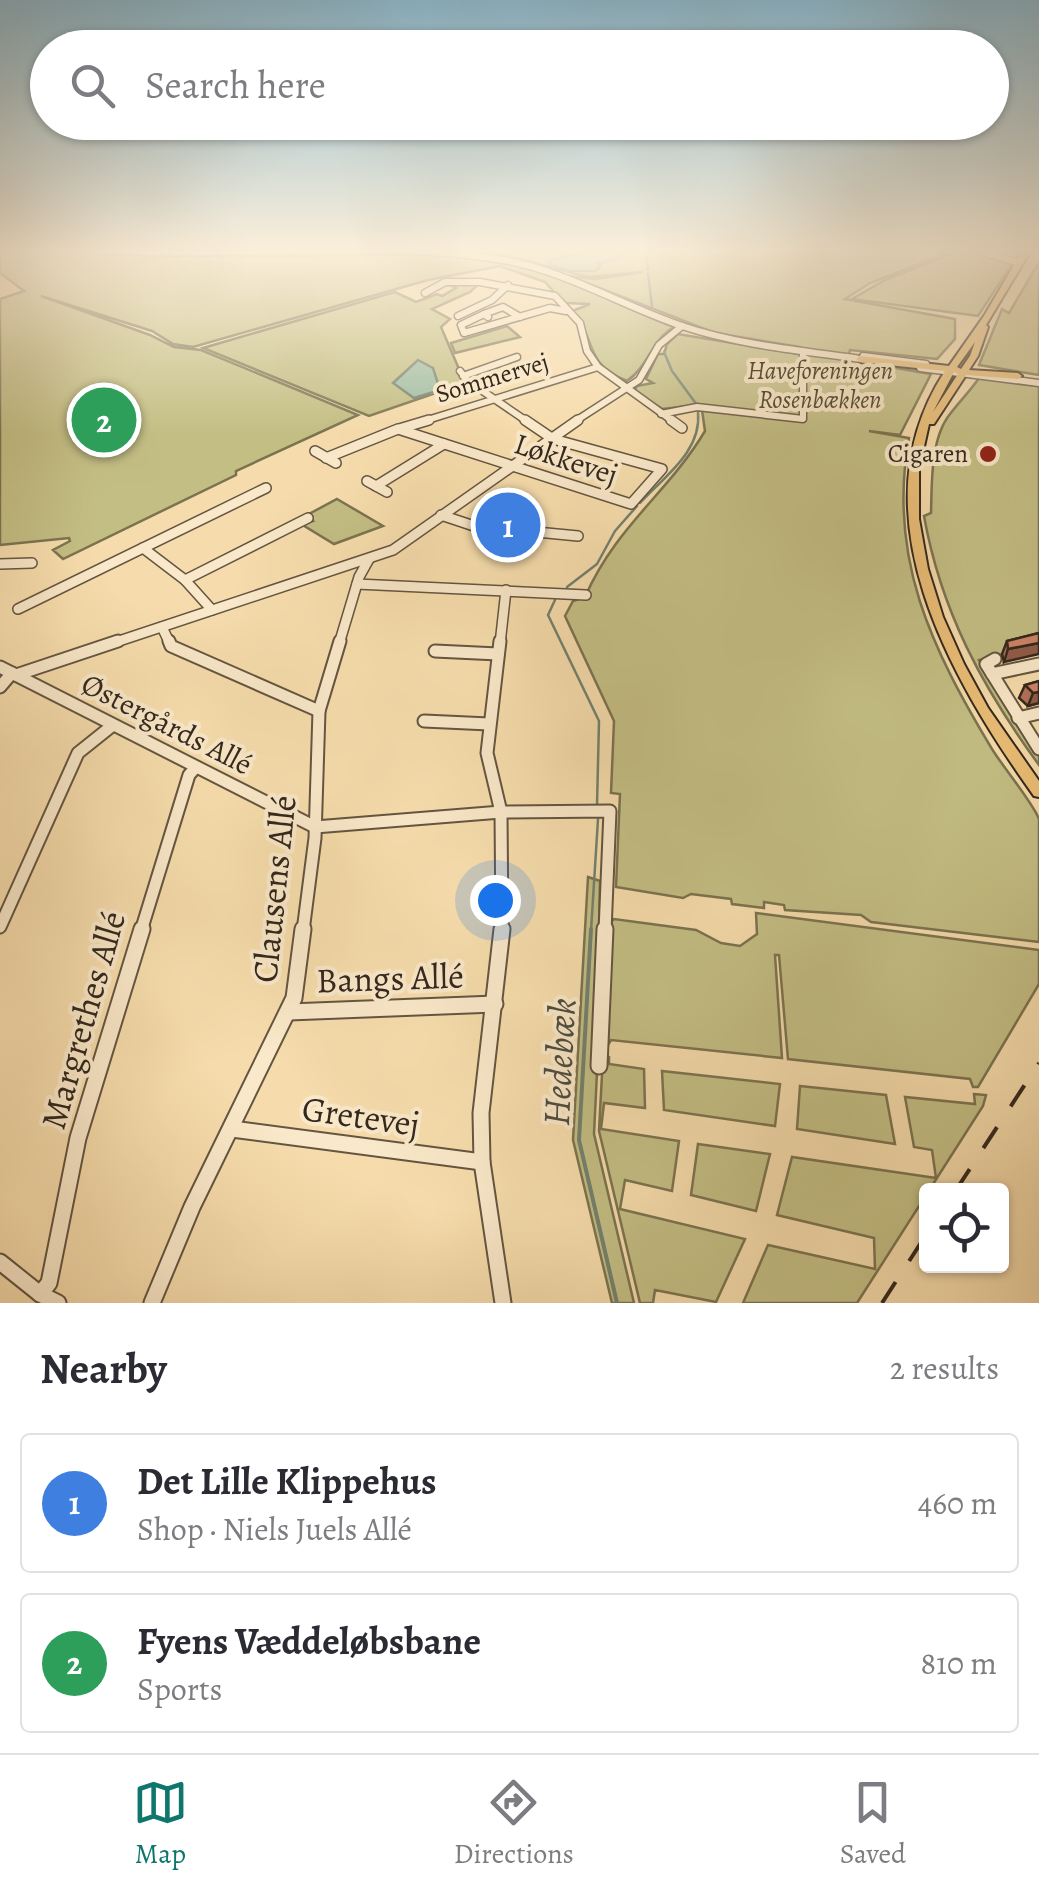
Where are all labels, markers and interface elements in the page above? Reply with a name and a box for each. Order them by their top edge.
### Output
search box [30,30,1009,140]
icon: search [65,58,120,113]
text: Search here [145,59,326,111]
street label: Sommervej [431,345,553,411]
park label: Haveforeningen Rosenbækken [747,354,893,417]
pin: 2 [72,382,136,458]
street label: Løkkevej [509,424,623,494]
place label: Cigaren [888,437,968,471]
marker: Cigaren [977,443,999,465]
pin: 1 [476,488,540,562]
street label: Østergårds Allé [75,664,259,784]
street label: Clausens Allé [240,793,308,985]
your location [470,875,521,926]
street label: Margrethes Allé [29,905,137,1135]
street label: Bangs Allé [315,951,465,1005]
water label: Hedebæk [530,997,588,1127]
street label: Gretevej [299,1084,423,1148]
map controls [919,1183,1009,1273]
button: locate [919,1183,1009,1273]
text: Nearby [40,1340,167,1397]
text: 2 results [890,1346,999,1390]
text: Det Lille Klippehus [137,1455,437,1507]
text: 1 [69,1481,80,1525]
text: 460 m [918,1481,997,1525]
text: Shop · Niels Juels Allé [137,1507,412,1551]
text: Fyens Væddeløbsbane [137,1615,481,1667]
text: 2 [67,1641,82,1685]
text: 810 m [921,1641,997,1685]
text: Sports [137,1667,222,1711]
tab: Map [133,1775,188,1873]
tab: Directions [454,1775,574,1873]
tab: Saved [840,1775,906,1873]

